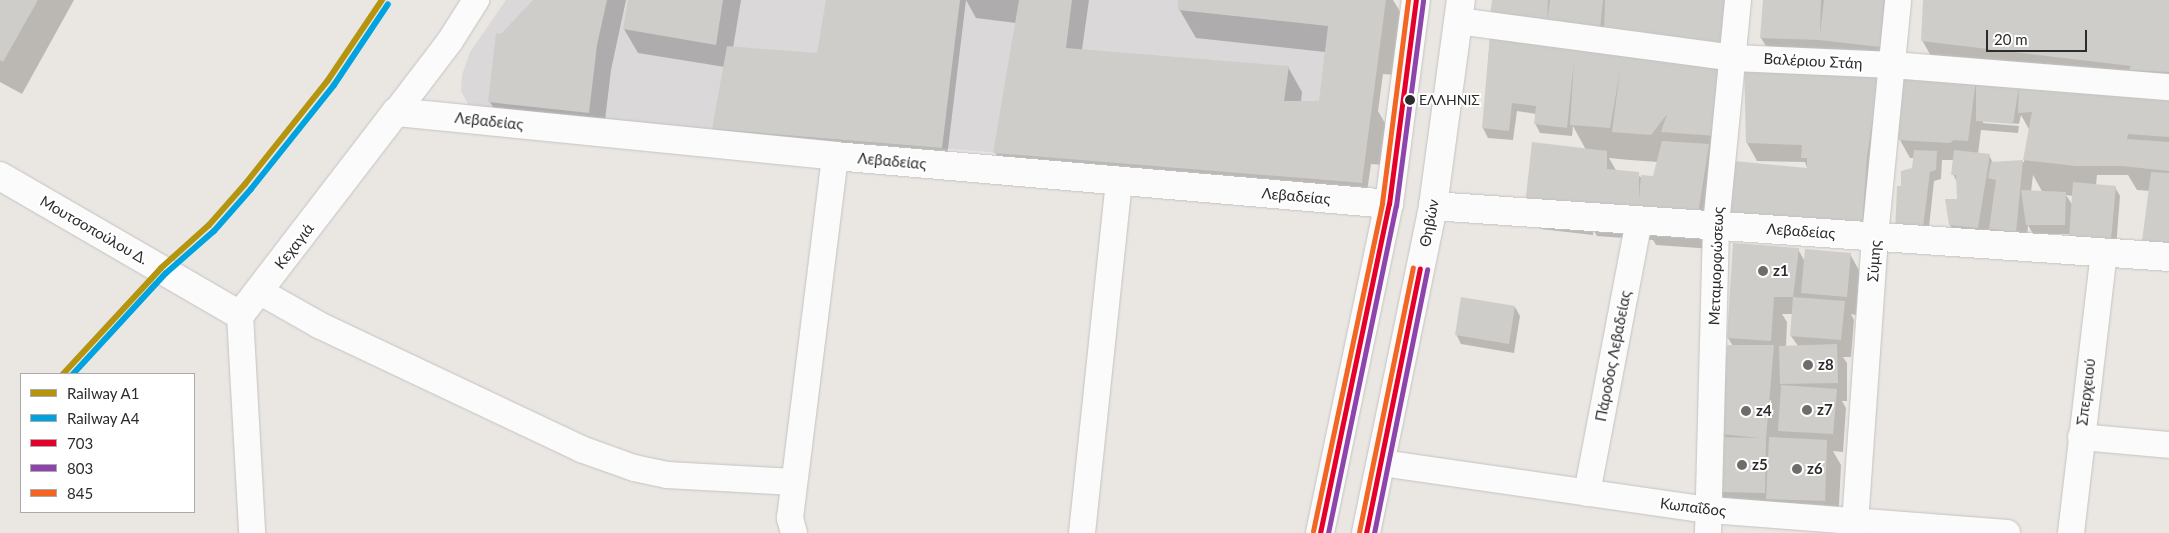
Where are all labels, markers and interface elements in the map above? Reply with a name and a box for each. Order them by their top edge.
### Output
scale bar [1989,20,2090,52]
text: 20 m [1994,30,2028,48]
street label: Βαλέριου Στάη [1763,49,1863,73]
place label: ΕΛΛΗΝΙΣ [1419,92,1480,108]
marker: ΕΛΛΗΝΙΣ [1405,95,1415,105]
street label: Λεβαδείας [454,108,524,134]
street label: Λεβαδείας [857,149,927,173]
street label: Λεβαδείας [1261,184,1331,208]
street label: Μουτσοπούλου Δ. [37,192,151,268]
street label: Θηβών [1416,198,1442,248]
street label: Μεταμορφώσεως [1705,206,1727,326]
street label: Κεχαγιά [271,220,317,272]
street label: Λεβαδείας [1766,220,1836,242]
street label: Σύμης [1864,240,1884,282]
place label: z1 [1773,262,1789,280]
marker: z1 [1757,265,1769,277]
street label: Πάροδος Λεβαδείας [1591,289,1635,423]
place label: z8 [1818,356,1834,374]
street label: Σπερχειού [2073,357,2099,427]
marker: z8 [1802,359,1814,371]
legend [20,373,195,513]
text: Railway A1 [67,384,139,402]
place label: z7 [1817,401,1833,419]
place label: z4 [1756,402,1772,420]
marker: z7 [1801,404,1813,416]
marker: z4 [1740,405,1752,417]
text: Railway A4 [67,409,139,427]
text: 703 [67,434,93,452]
place label: z5 [1752,456,1768,474]
text: 803 [67,459,93,477]
marker: z5 [1736,459,1748,471]
place label: z6 [1807,460,1823,478]
marker: z6 [1791,463,1803,475]
text: 845 [67,484,93,502]
street label: Κωπαΐδος [1659,494,1727,520]

